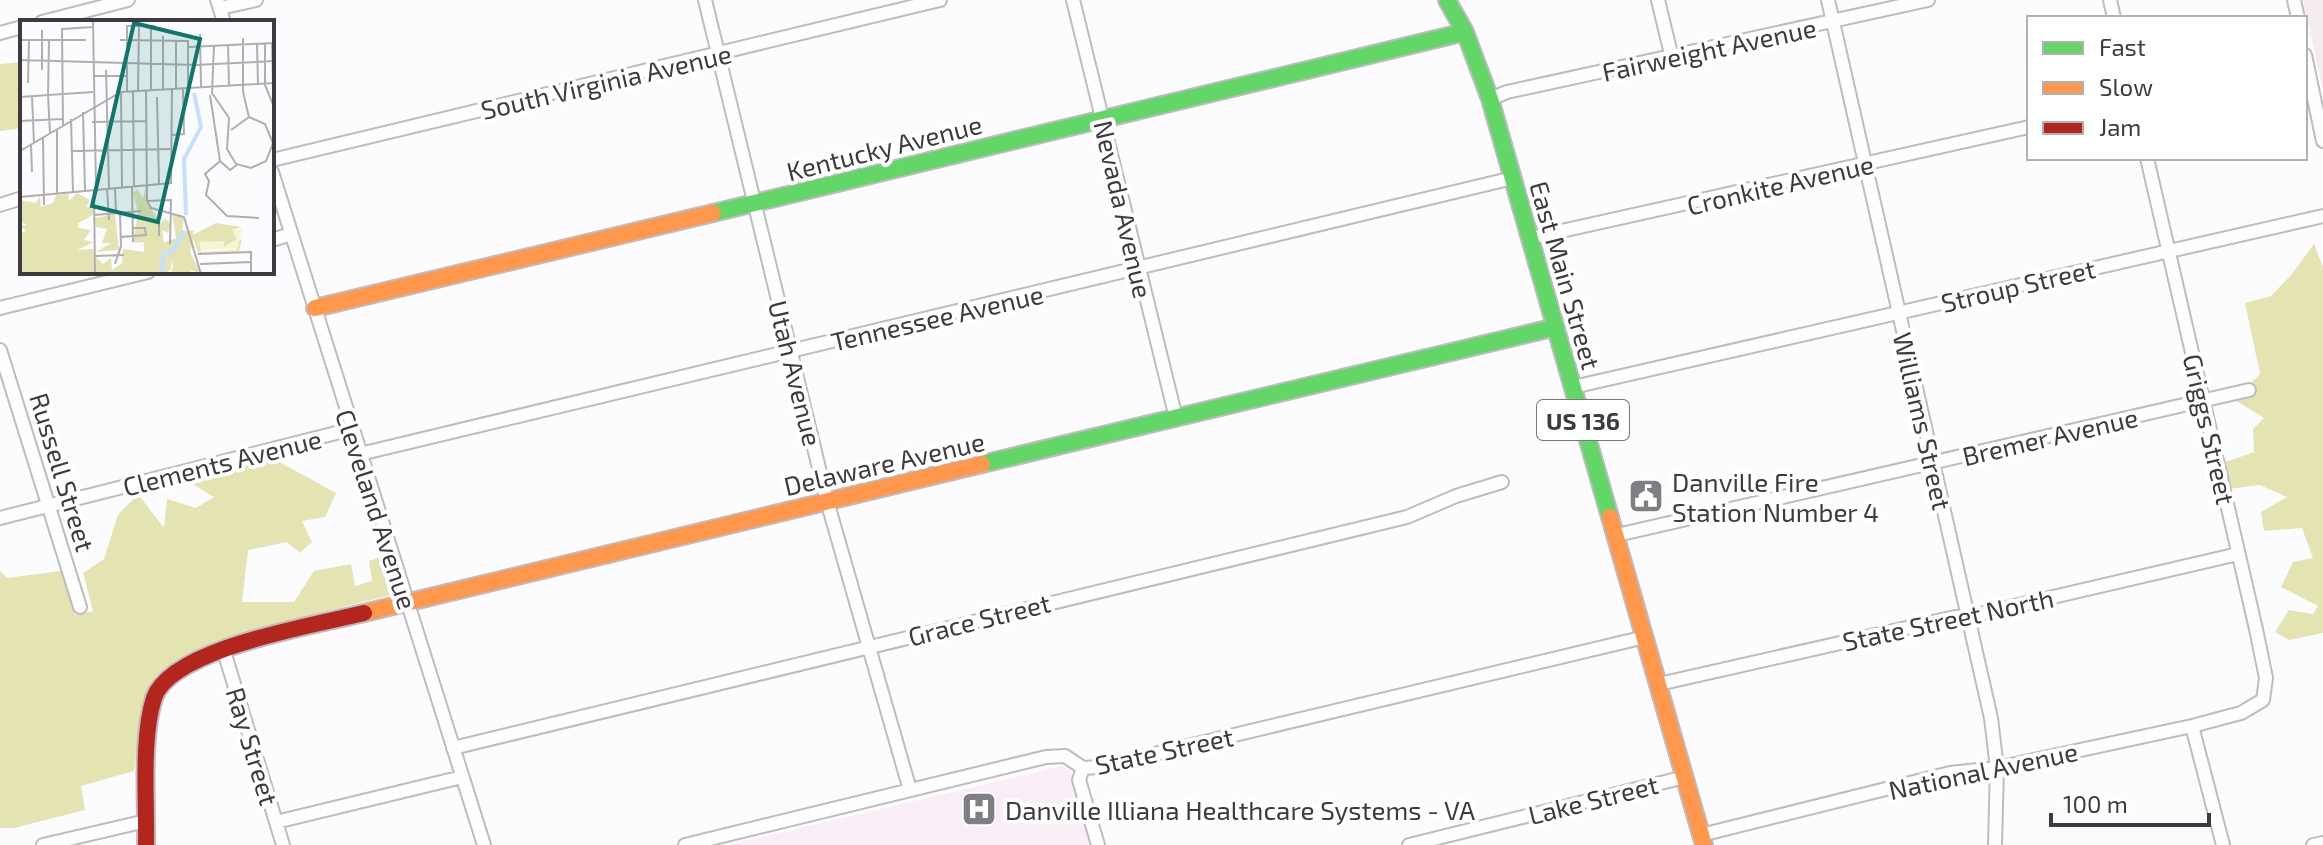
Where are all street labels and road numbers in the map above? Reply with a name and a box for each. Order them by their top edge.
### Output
street label: Fairweight Avenue [1599,11,1819,87]
street label: South Virginia Avenue [478,37,734,125]
street label: Kentucky Avenue [783,108,985,186]
street label: Nevada Avenue [1088,117,1160,301]
street label: Cronkite Avenue [1684,147,1876,221]
street label: East Main Street [1524,177,1608,373]
street label: Stroup Street [1938,252,2098,318]
street label: Tennessee Avenue [828,277,1046,357]
street label: Utah Avenue [763,297,829,449]
street label: Williams Street [1888,329,1959,513]
street label: Griggs Street [2178,351,2242,507]
street label: Russell Street [24,389,102,555]
road number: US 136 [1537,400,1629,440]
street label: Bremer Avenue [1959,401,2141,471]
street label: Cleveland Avenue [330,405,424,613]
street label: Clements Avenue [119,422,325,502]
street label: Delaware Avenue [781,425,987,501]
street label: State Street North [1840,582,2056,656]
street label: Grace Street [905,586,1053,652]
street label: Ray Street [220,683,286,809]
street label: State Street [1092,720,1236,780]
street label: National Avenue [1886,735,2080,805]
street label: Lake Street [1525,768,1661,830]

